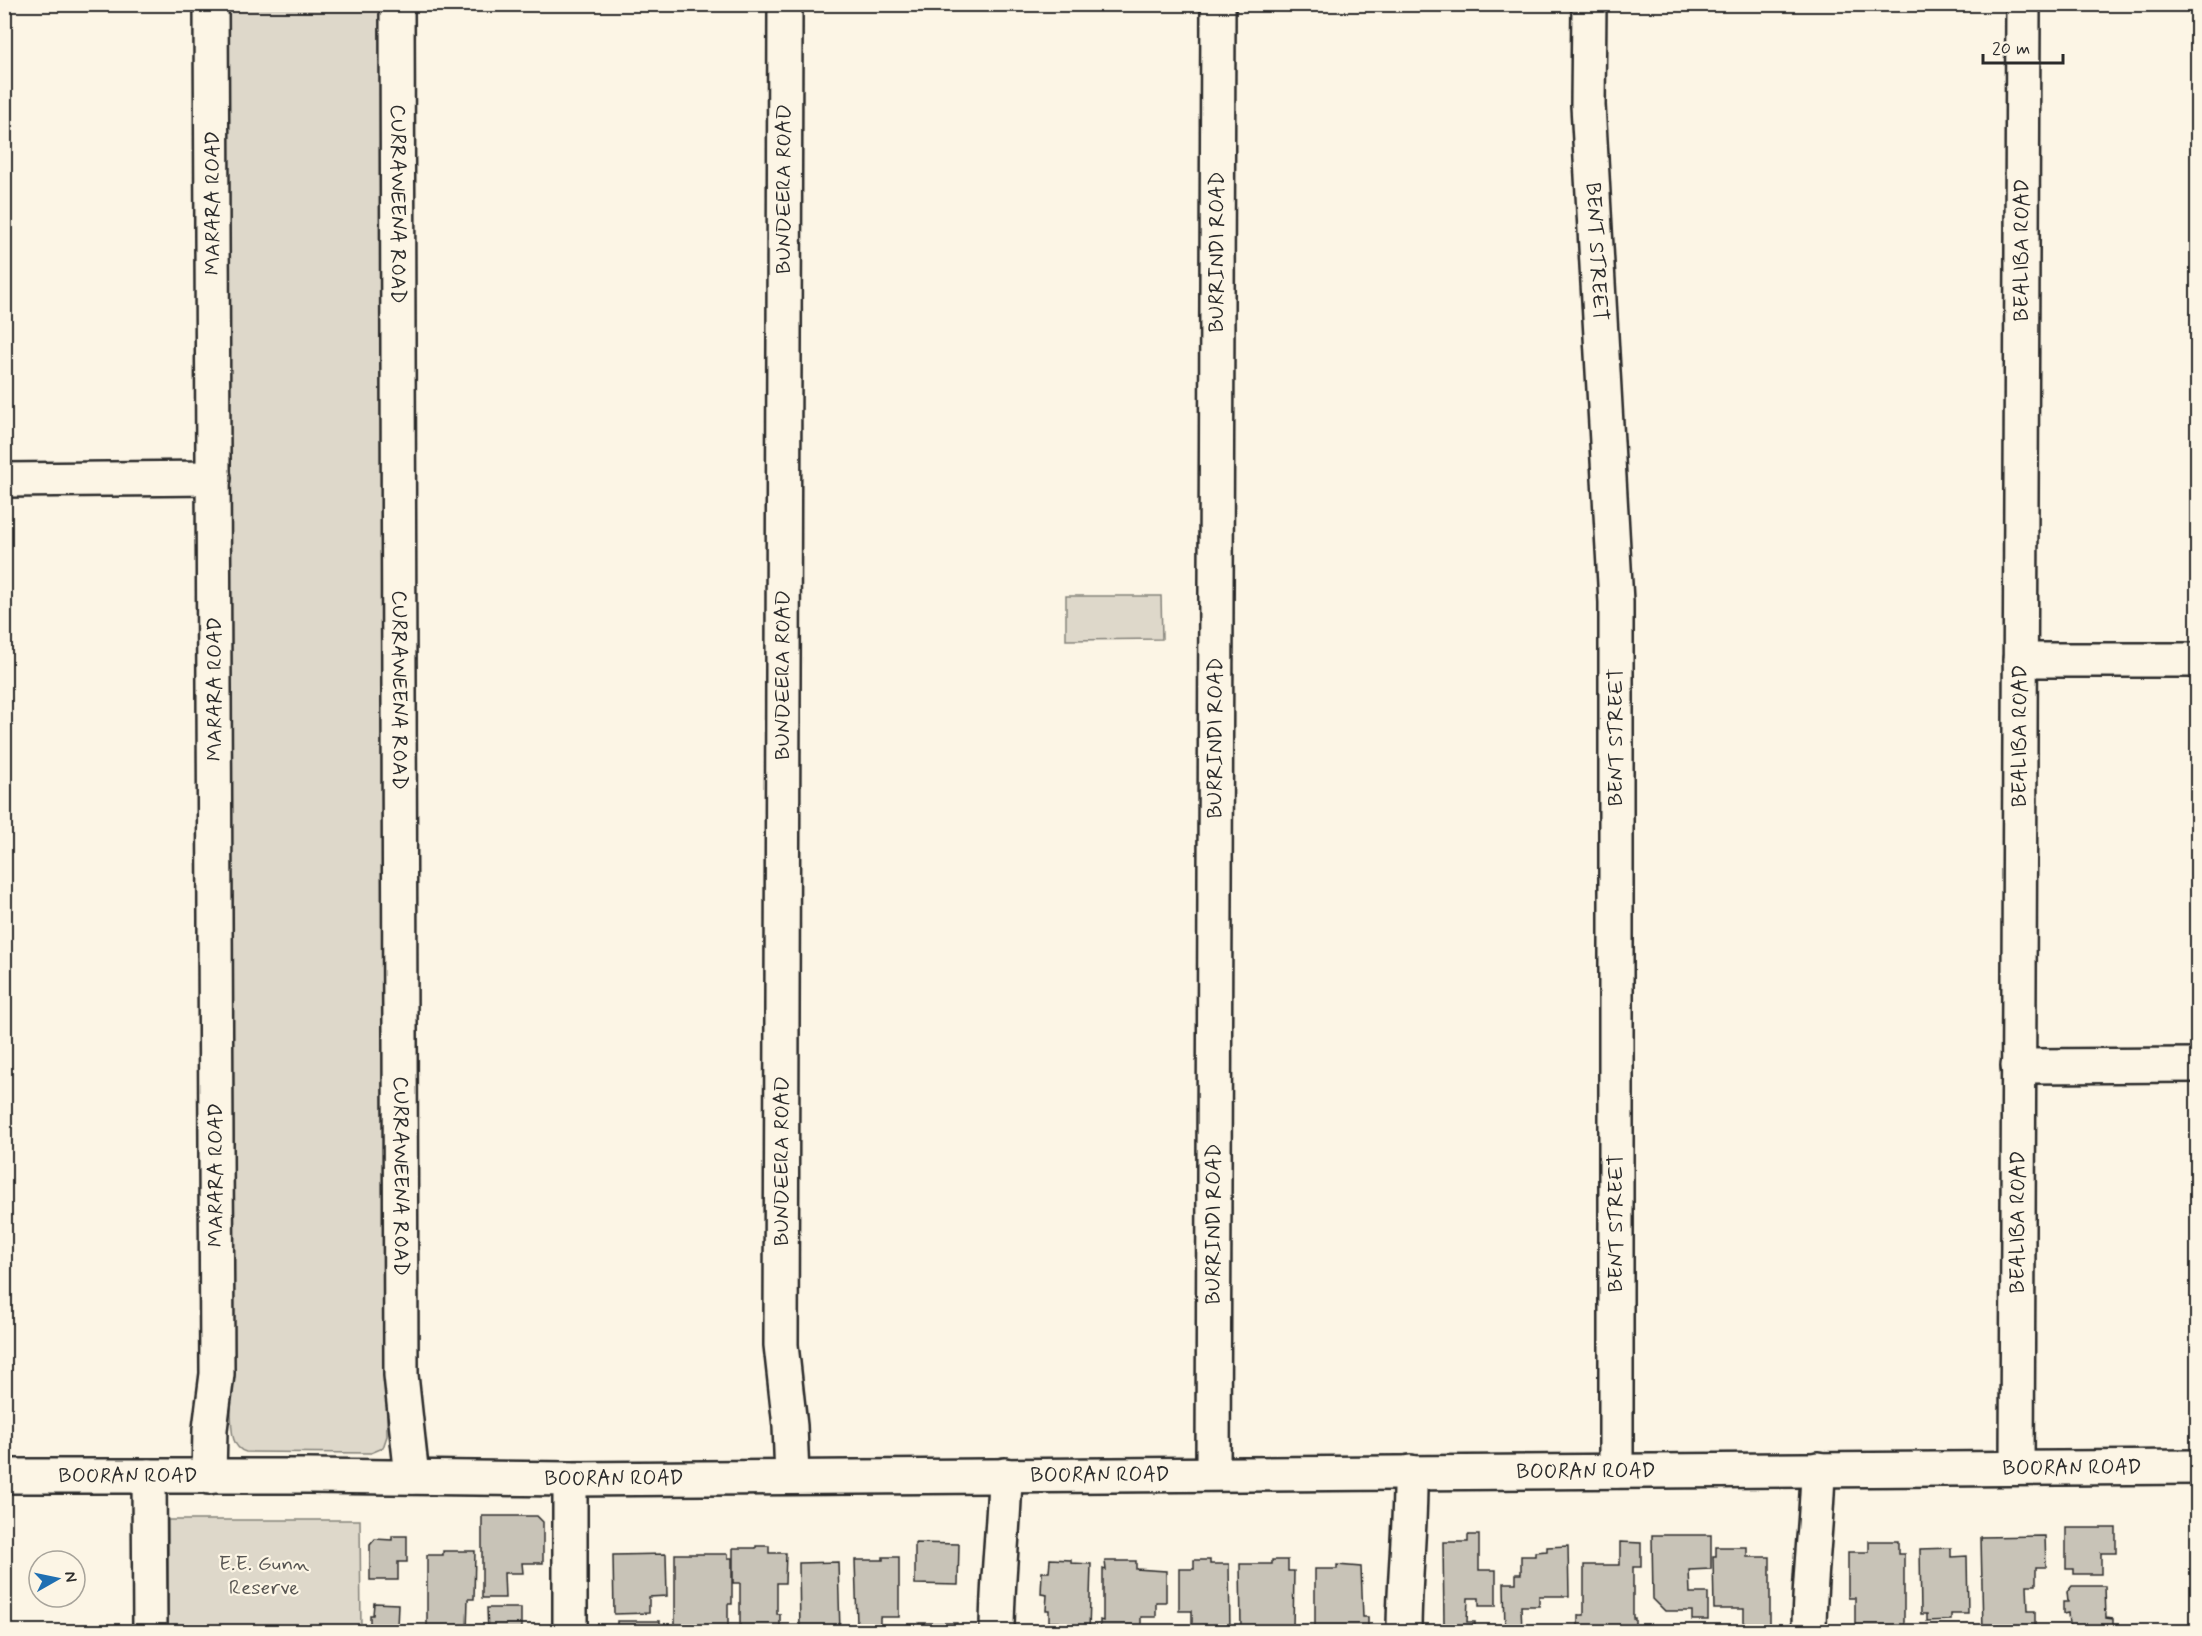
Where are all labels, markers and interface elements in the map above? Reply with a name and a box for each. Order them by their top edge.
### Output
scale bar [1983,27,2062,65]
text: 20 m [1992,37,2030,61]
street label: CURRAWEENA ROAD [383,104,412,304]
street label: BUNDEERA ROAD [770,104,798,274]
street label: MARARA ROAD [199,131,227,275]
street label: BURRINDI ROAD [1203,171,1231,333]
street label: BEALIBA ROAD [2008,179,2036,321]
street label: BENT STREET [1578,182,1614,322]
street label: CURRAWEENA ROAD [385,590,413,790]
street label: BUNDEERA ROAD [769,590,797,760]
street label: MARARA ROAD [201,617,229,761]
street label: BURRINDI ROAD [1201,657,1230,819]
street label: BEALIBA ROAD [2006,665,2034,807]
street label: BENT STREET [1602,668,1630,806]
street label: CURRAWEENA ROAD [386,1076,415,1276]
street label: BUNDEERA ROAD [768,1076,796,1246]
street label: MARARA ROAD [202,1103,230,1247]
street label: BURRINDI ROAD [1200,1143,1228,1305]
street label: BEALIBA ROAD [2004,1151,2032,1293]
street label: BENT STREET [1602,1154,1630,1292]
street label: BOORAN ROAD [2002,1453,2142,1482]
street label: BOORAN ROAD [1516,1457,1656,1486]
street label: BOORAN ROAD [1030,1461,1170,1490]
street label: BOORAN ROAD [58,1462,198,1490]
street label: BOORAN ROAD [544,1464,684,1493]
north arrow [27,1549,87,1609]
park label: E.E. Gunn Reserve [219,1550,310,1602]
text: N [59,1570,82,1584]

